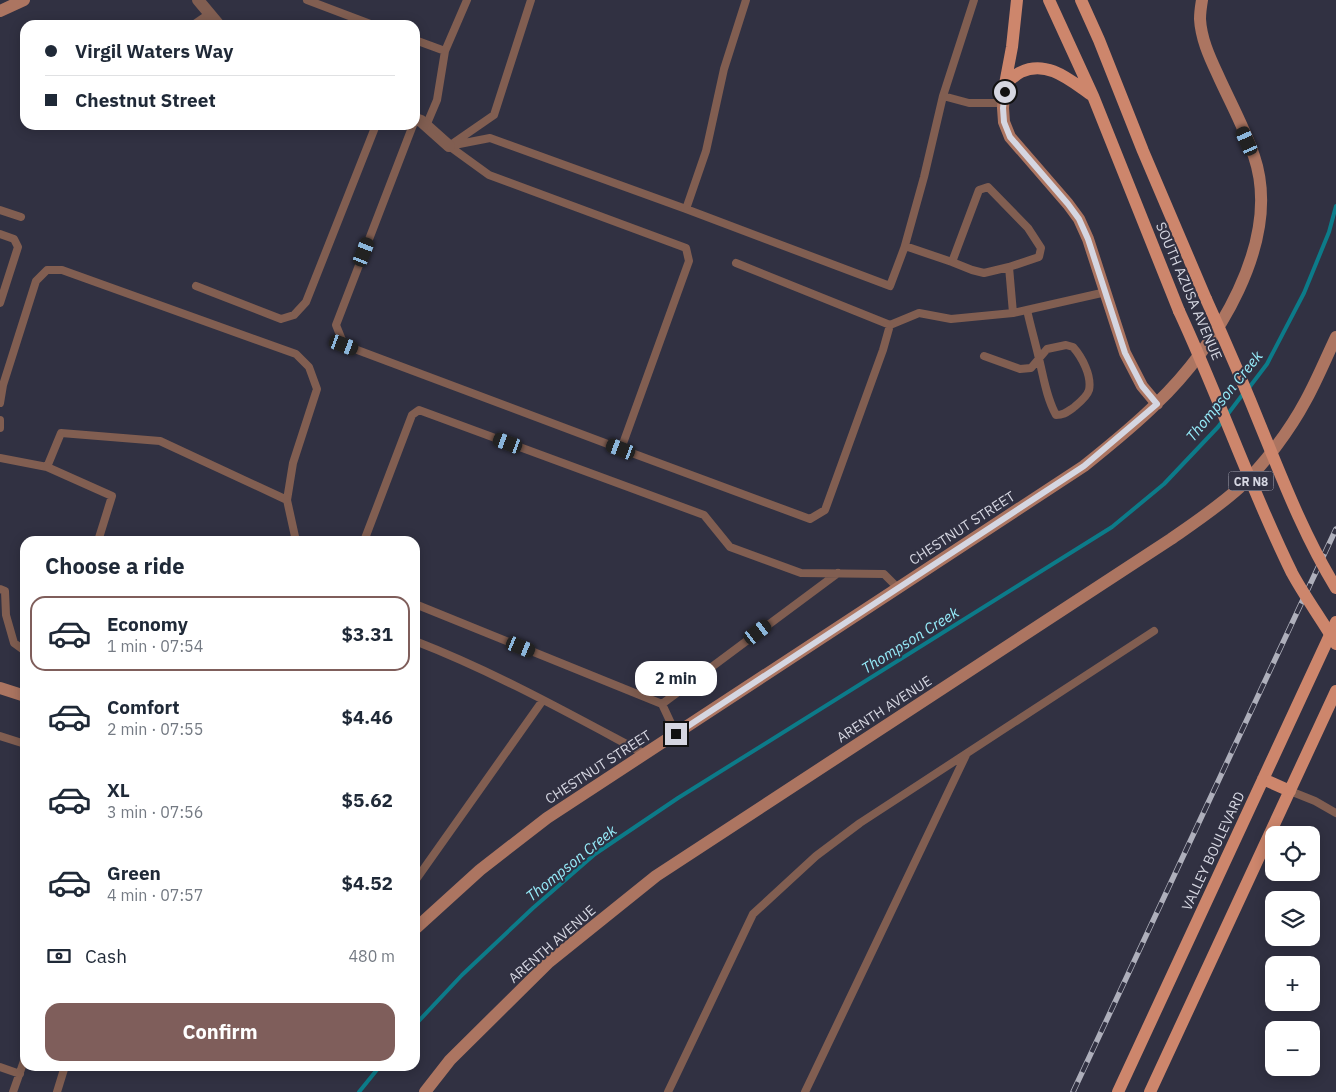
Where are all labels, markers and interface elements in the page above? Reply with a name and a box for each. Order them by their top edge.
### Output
text: Virgil Waters Way [75,39,233,63]
route start [994,81,1016,103]
text: Chestnut Street [75,88,216,112]
car [1234,124,1259,158]
street label: SOUTH AZUSA AVENUE [1152,219,1226,363]
car [351,235,376,269]
car [327,333,360,357]
water label: Thompson Creek [1182,347,1267,445]
car [491,431,524,455]
car [604,437,637,461]
road number: CR N8 [1228,472,1274,491]
street label: CHESTNUT STREET [906,487,1018,569]
text: Choose a ride [45,551,185,580]
water label: Thompson Creek [858,602,962,678]
icon: car [47,611,92,656]
text: Economy [107,612,188,636]
car [741,617,774,647]
text: $3.31 [341,622,393,646]
car [504,634,537,660]
text: 1 min · 07:54 [107,636,203,656]
callout: 2 min [635,662,717,696]
text: 2 min [655,668,697,688]
street label: ARENTH AVENUE [833,672,935,746]
icon: car [47,694,92,739]
text: Comfort [107,695,180,719]
text: $4.46 [341,705,393,729]
text: 2 min · 07:55 [107,719,203,739]
route end [665,723,687,745]
street label: CHESTNUT STREET [542,726,654,808]
icon: car [47,777,92,822]
text: XL [107,778,130,802]
text: $5.62 [341,788,393,812]
street label: VALLEY BOULEVARD [1178,789,1248,913]
text: 3 min · 07:56 [107,802,203,822]
water label: Thompson Creek [522,820,620,905]
map controls [1265,826,1320,1076]
button: locate [1265,826,1320,881]
icon: car [47,860,92,905]
text: Green [107,861,161,885]
text: $4.52 [341,871,393,895]
text: 4 min · 07:57 [107,885,203,905]
button: layers [1265,891,1320,946]
street label: ARENTH AVENUE [505,901,599,987]
icon: cash [45,942,73,970]
text: Cash [85,944,127,968]
text: 480 m [348,946,395,966]
button: + [1265,956,1320,1011]
button: Confirm [45,1003,395,1061]
button: − [1265,1021,1320,1076]

